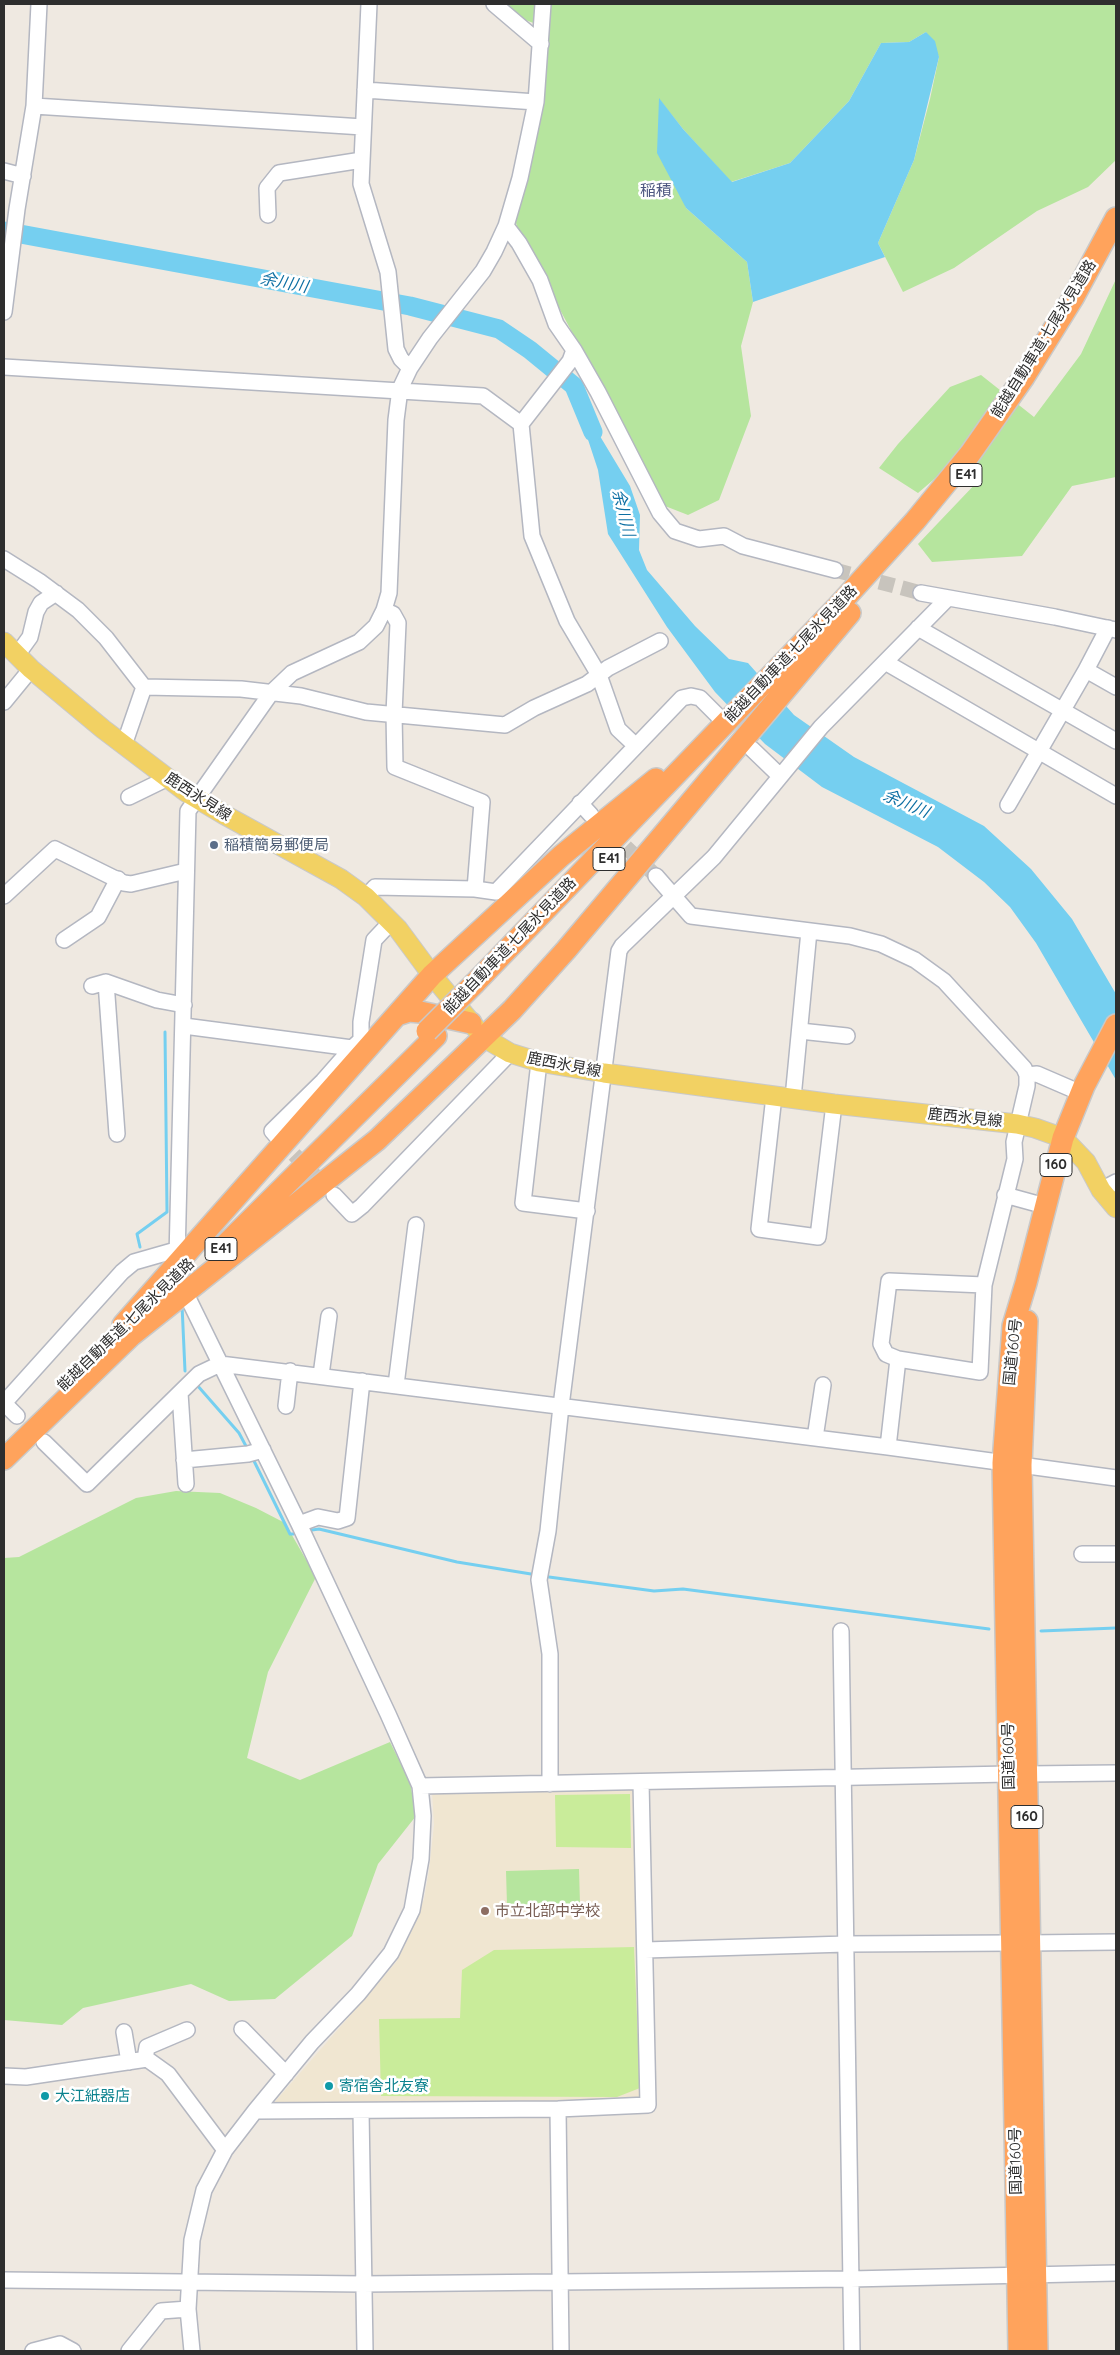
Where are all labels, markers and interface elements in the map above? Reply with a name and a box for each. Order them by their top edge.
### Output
district label: 稲積 [640,181,672,201]
street label: 能越自動車道;七尾氷見道路 [988,257,1100,421]
water label: 余川川 [259,269,309,297]
road number: E41 [950,464,982,486]
water label: 余川川 [608,487,638,539]
street label: 能越自動車道;七尾氷見道路 [721,582,861,726]
street label: 鹿西氷見線 [162,769,234,825]
water label: 余川川 [880,786,932,822]
place label: 稲積簡易郵便局 [224,836,329,854]
marker: 稲積簡易郵便局 [208,839,220,851]
road number: E41 [593,848,625,871]
street label: 能越自動車道;七尾氷見道路 [440,874,580,1018]
street label: 鹿西氷見線 [525,1049,603,1081]
street label: 鹿西氷見線 [927,1105,1003,1131]
road number: 160 [1040,1154,1072,1176]
road number: E41 [205,1238,237,1260]
street label: 能越自動車道;七尾氷見道路 [54,1255,198,1395]
street label: 国道160号 [1001,1317,1025,1387]
street label: 国道160号 [999,1722,1019,1790]
road number: 160 [1011,1805,1043,1828]
place label: 市立北部中学校 [495,1902,600,1920]
marker: 市立北部中学校 [479,1905,491,1917]
place label: 寄宿舎北友寮 [339,2077,429,2095]
marker: 寄宿舎北友寮 [323,2080,335,2092]
place label: 大江紙器店 [55,2087,130,2105]
marker: 大江紙器店 [39,2090,51,2102]
street label: 国道160号 [1006,2127,1026,2195]

